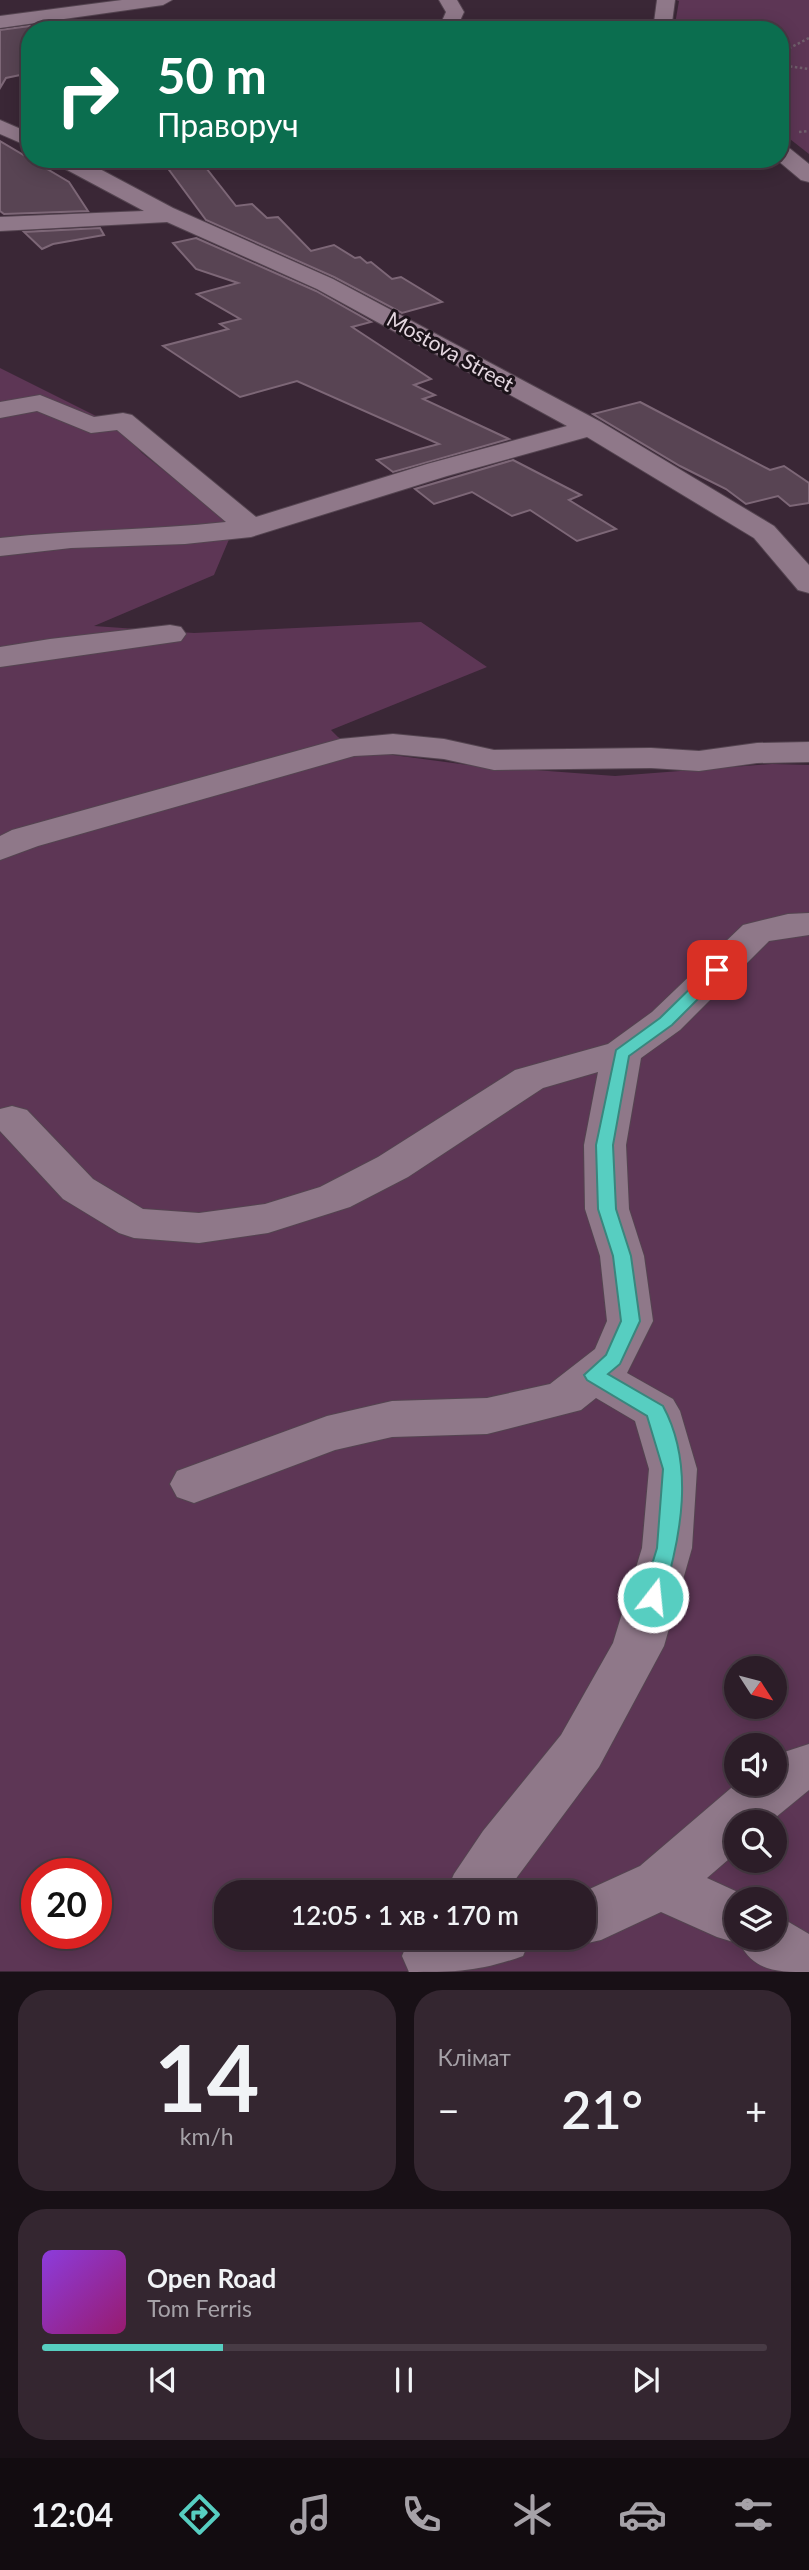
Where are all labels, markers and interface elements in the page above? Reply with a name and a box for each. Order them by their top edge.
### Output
text: 50 m [157,46,267,104]
icon: right [42,49,133,140]
text: Праворуч [157,105,299,144]
street label: Mostova Street [383,306,519,396]
pin [687,940,747,1000]
icon: arrive [698,951,736,989]
position arrow [616,1560,690,1634]
north arrow [724,1656,788,1718]
map controls [724,1656,787,1950]
button: sound [724,1733,787,1796]
button: search [724,1810,787,1873]
speed limit sign: 20 [21,1858,112,1949]
button: layers [724,1887,787,1950]
text: 12:05 · 1 хв · 170 m [291,1899,519,1931]
text: 14 [154,2022,260,2131]
text: Клімат [438,2043,511,2071]
text: 21° [561,2078,643,2140]
text: − [438,2087,460,2133]
text: + [745,2087,767,2133]
text: km/h [180,2122,234,2150]
text: Open Road [147,2262,276,2294]
text: Tom Ferris [147,2294,252,2322]
icon: previous [144,2361,182,2399]
icon: pause [385,2361,423,2399]
icon: next [627,2361,665,2399]
icon: directions [175,2490,224,2539]
icon: music [286,2490,335,2539]
icon: phone [397,2490,446,2539]
icon: climate [508,2490,557,2539]
icon: car [618,2490,667,2539]
icon: filters [729,2490,778,2539]
text: 12:04 [31,2495,113,2534]

